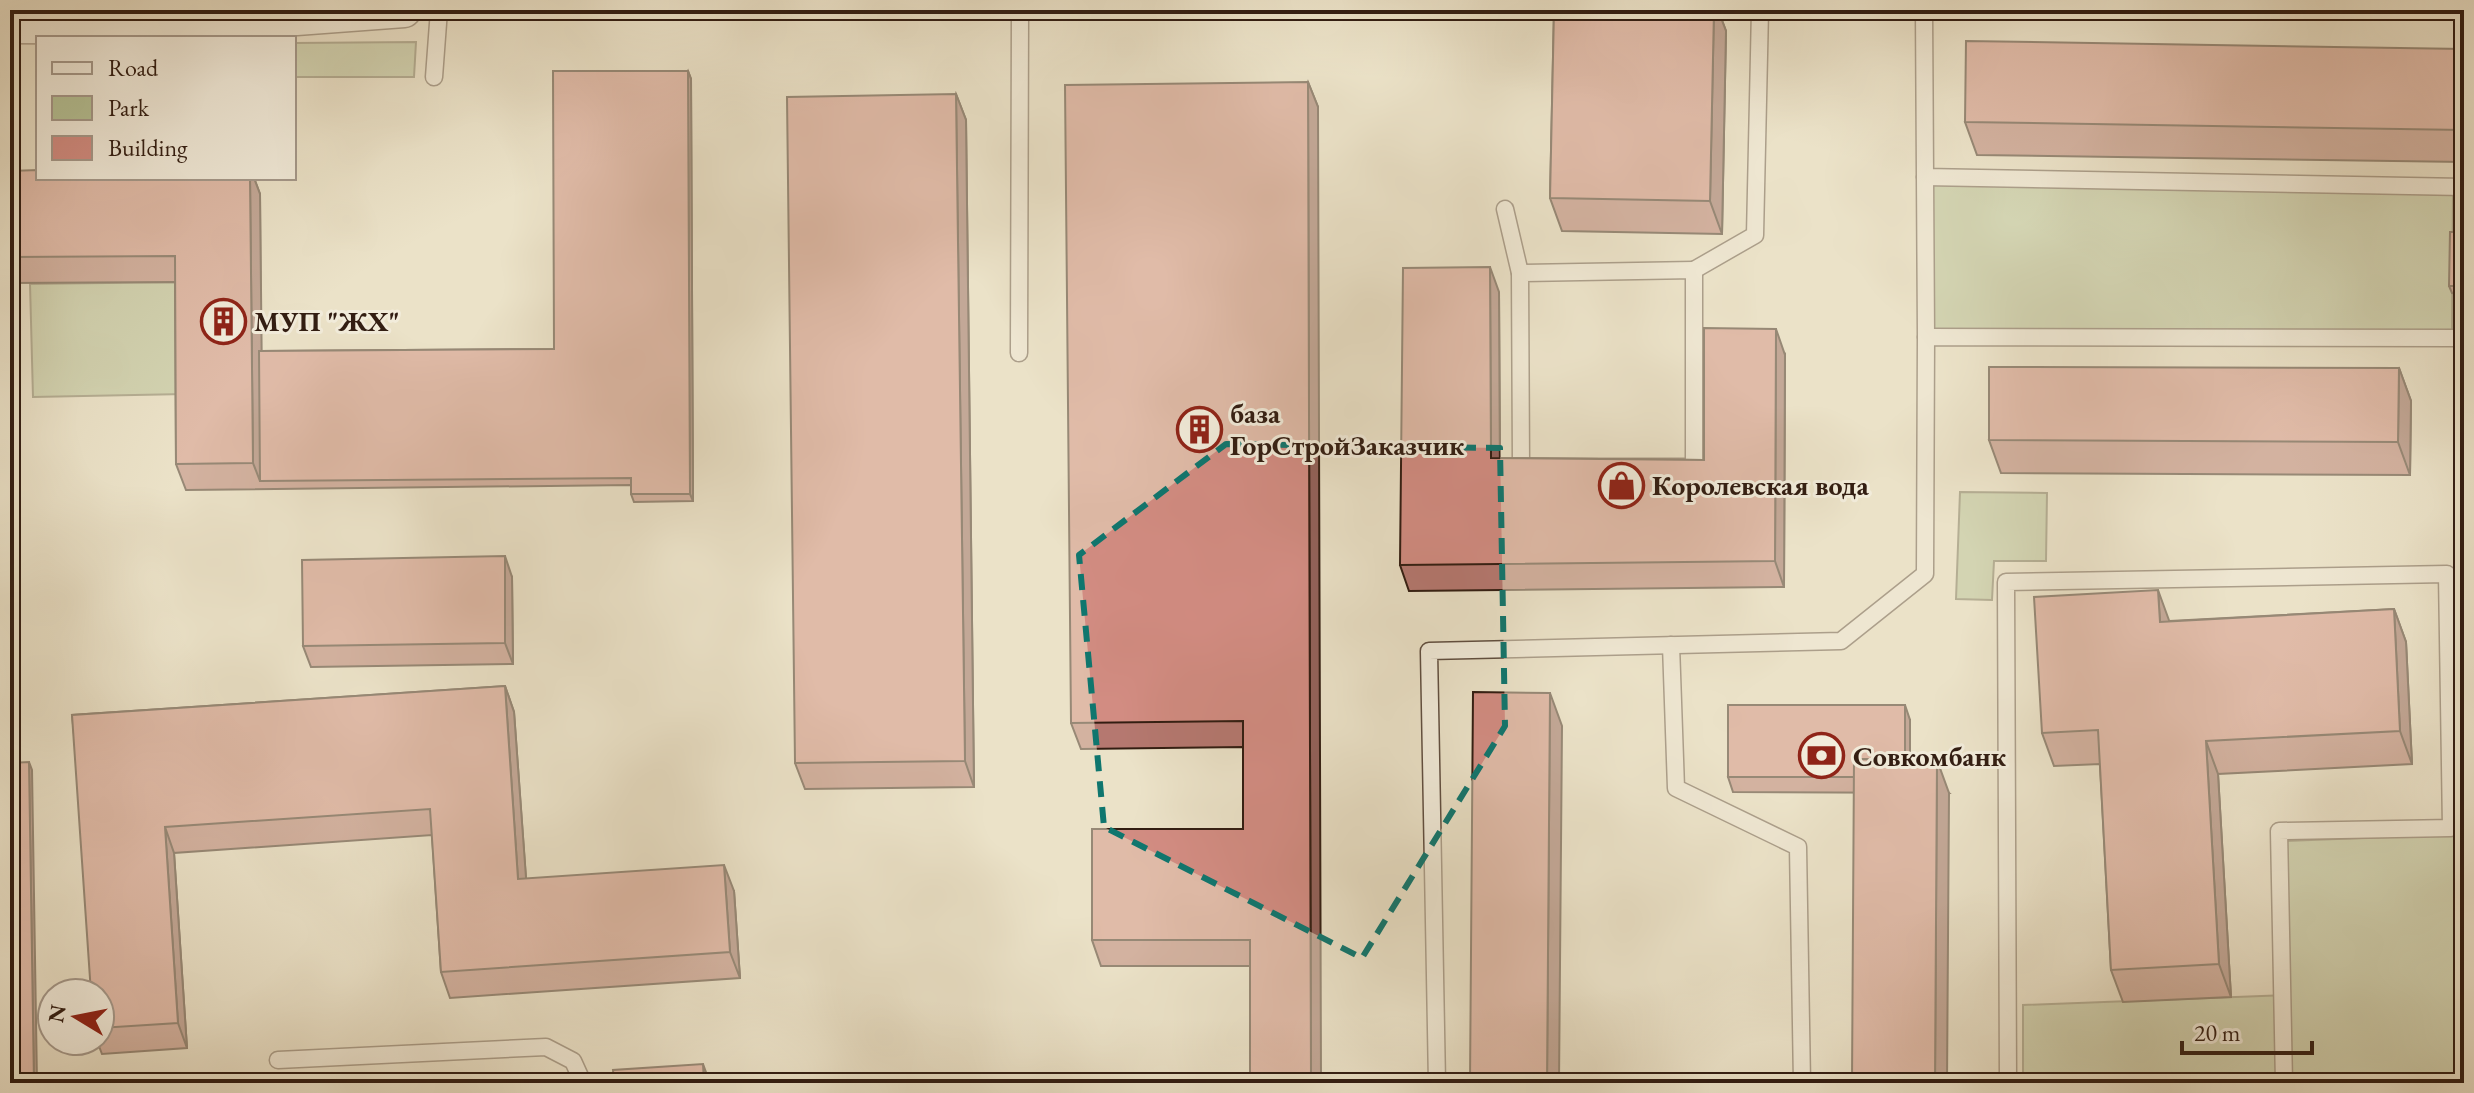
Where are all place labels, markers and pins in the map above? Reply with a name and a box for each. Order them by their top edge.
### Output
building icon: МУП "ЖХ" [199,297,247,345]
place label: МУП "ЖХ" [254,303,400,339]
place label: база ГорСтройЗаказчик [1230,395,1465,463]
building icon: база ГорСтройЗаказчик [1175,405,1223,453]
shop icon: Королевская вода [1597,461,1645,509]
place label: Королевская вода [1652,467,1870,503]
bank icon: Совкомбанк [1798,732,1846,780]
place label: Совкомбанк [1853,738,2007,774]

